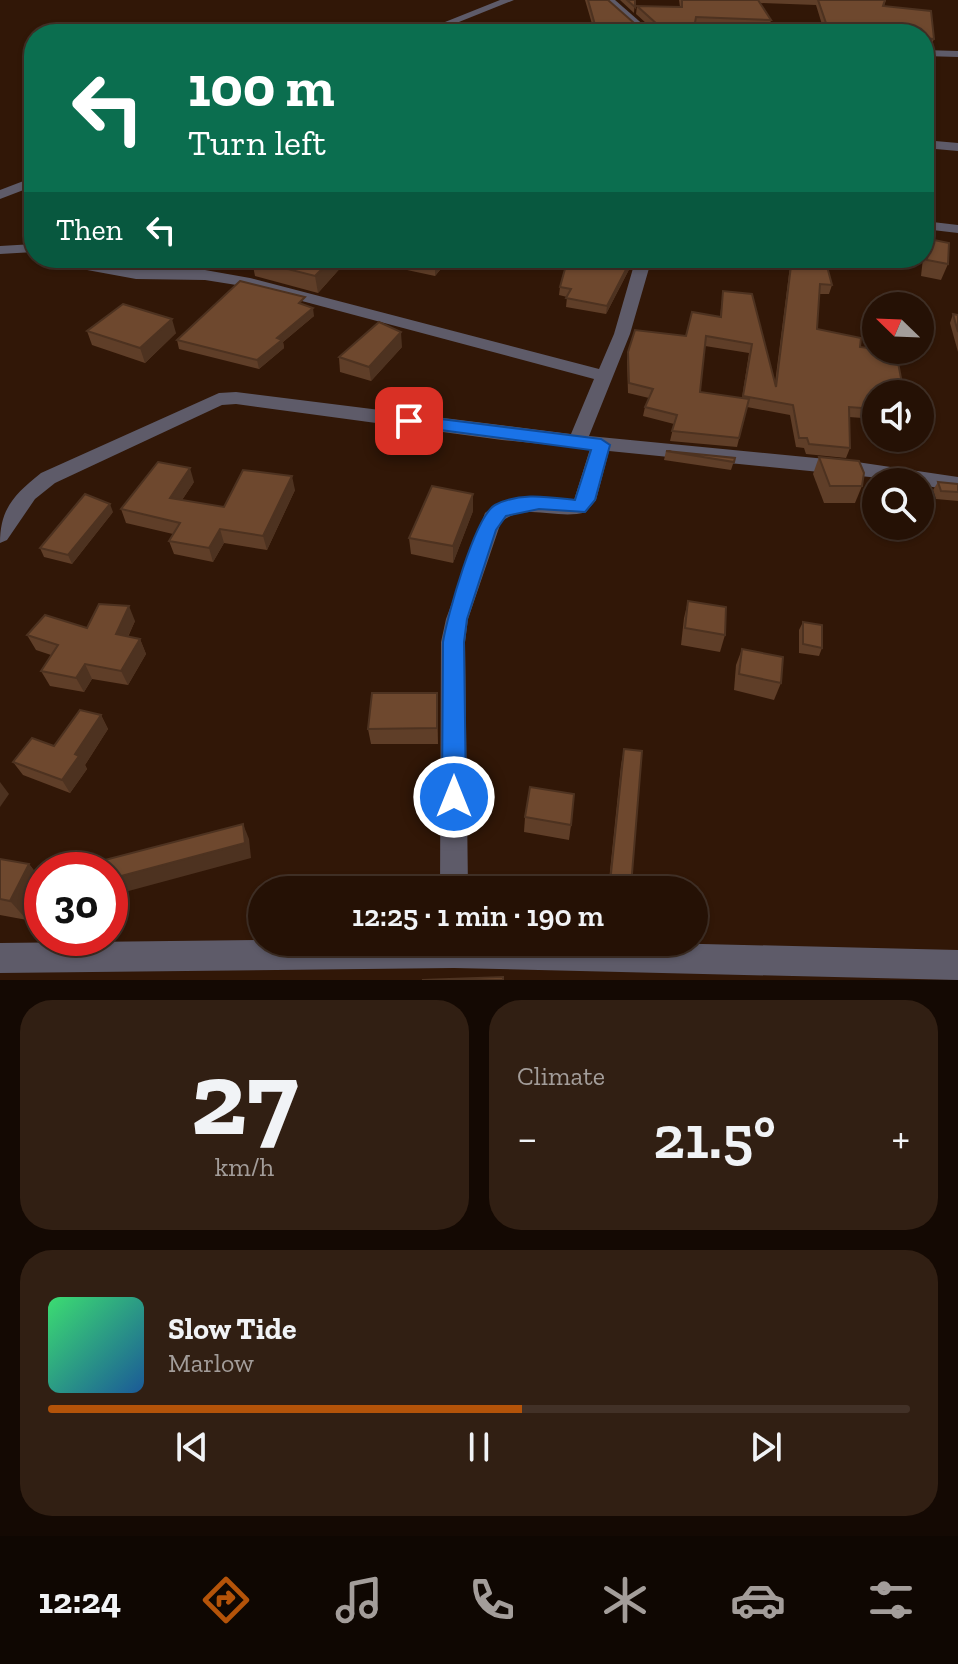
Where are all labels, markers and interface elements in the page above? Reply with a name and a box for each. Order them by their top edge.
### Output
text: 100 m [188,53,335,120]
icon: left [56,56,160,160]
text: Turn left [188,121,326,164]
icon: left [139,208,183,252]
text: Then [56,212,123,248]
north arrow [862,292,934,364]
map controls [862,292,934,540]
button: sound [862,380,934,452]
pin [375,387,443,455]
icon: arrive [387,399,431,443]
button: search [862,468,934,540]
position arrow [412,755,496,839]
speed limit sign: 30 [24,852,128,956]
text: 12:25 · 1 min · 190 m [352,898,604,934]
text: 27 [191,1036,298,1161]
text: Climate [517,1060,605,1092]
text: 21.5° [653,1101,776,1173]
text: − [517,1111,538,1164]
text: + [891,1111,910,1164]
text: km/h [215,1151,274,1183]
text: Slow Tide [168,1311,296,1347]
text: Marlow [168,1347,254,1379]
icon: previous [170,1425,214,1469]
icon: pause [457,1425,501,1469]
icon: next [744,1425,788,1469]
icon: directions [198,1572,254,1628]
icon: music [331,1572,387,1628]
icon: phone [464,1572,520,1628]
icon: climate [597,1572,653,1628]
icon: car [730,1572,786,1628]
icon: filters [863,1572,919,1628]
text: 12:24 [39,1579,121,1622]

